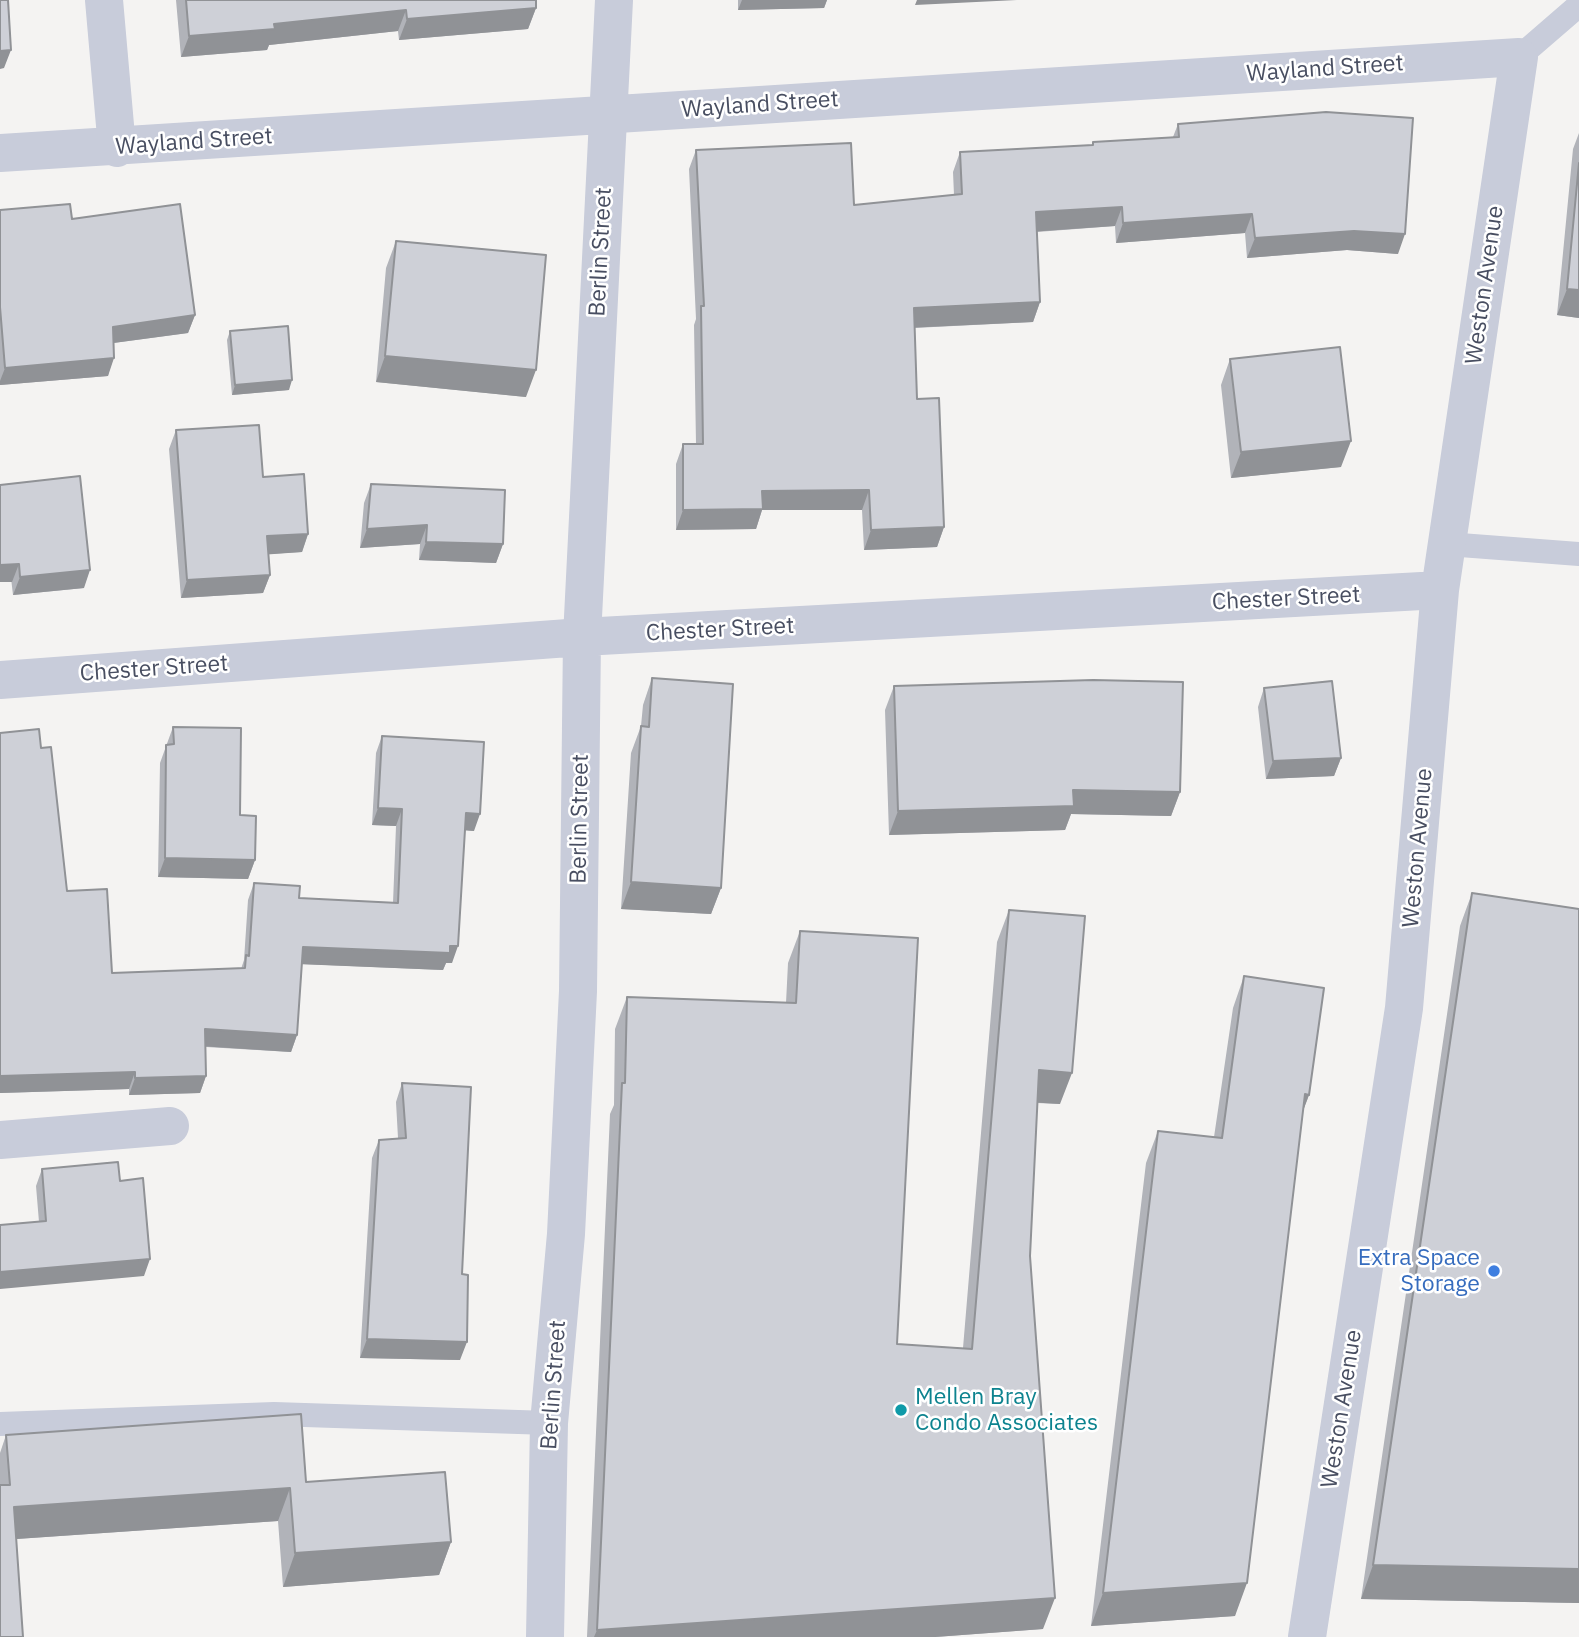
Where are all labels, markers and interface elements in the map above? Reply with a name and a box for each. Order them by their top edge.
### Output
street label: Wayland Street [1246,50,1404,88]
street label: Wayland Street [681,86,839,124]
street label: Wayland Street [115,123,273,161]
street label: Berlin Street [584,187,618,317]
street label: Weston Avenue [1460,204,1510,366]
street label: Chester Street [1211,581,1361,617]
street label: Chester Street [645,612,795,648]
street label: Chester Street [79,650,229,688]
street label: Berlin Street [565,754,595,884]
street label: Weston Avenue [1397,767,1439,929]
place label: Extra Space Storage [1358,1244,1480,1298]
marker: Extra Space Storage [1486,1263,1502,1279]
street label: Berlin Street [536,1319,572,1451]
street label: Weston Avenue [1316,1328,1368,1490]
place label: Mellen Bray Condo Associates [915,1383,1098,1437]
marker: Mellen Bray Condo Associates [893,1402,909,1418]

